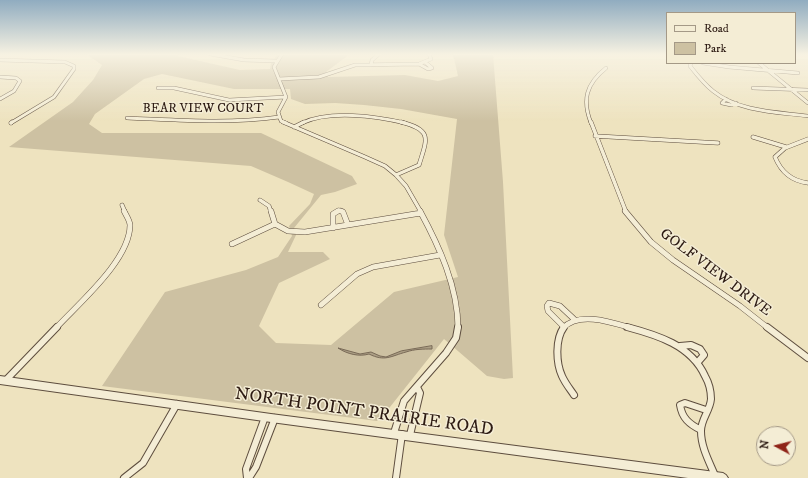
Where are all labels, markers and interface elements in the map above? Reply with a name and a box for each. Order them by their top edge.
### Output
legend [666,12,796,64]
text: Road [704,21,729,36]
text: Park [704,41,726,56]
street label: BEAR VIEW COURT [143,101,263,117]
street label: GOLF VIEW DRIVE [656,225,774,321]
street label: NORTH POINT PRAIRIE ROAD [233,384,495,442]
north arrow [756,426,796,466]
text: N [758,439,773,450]

